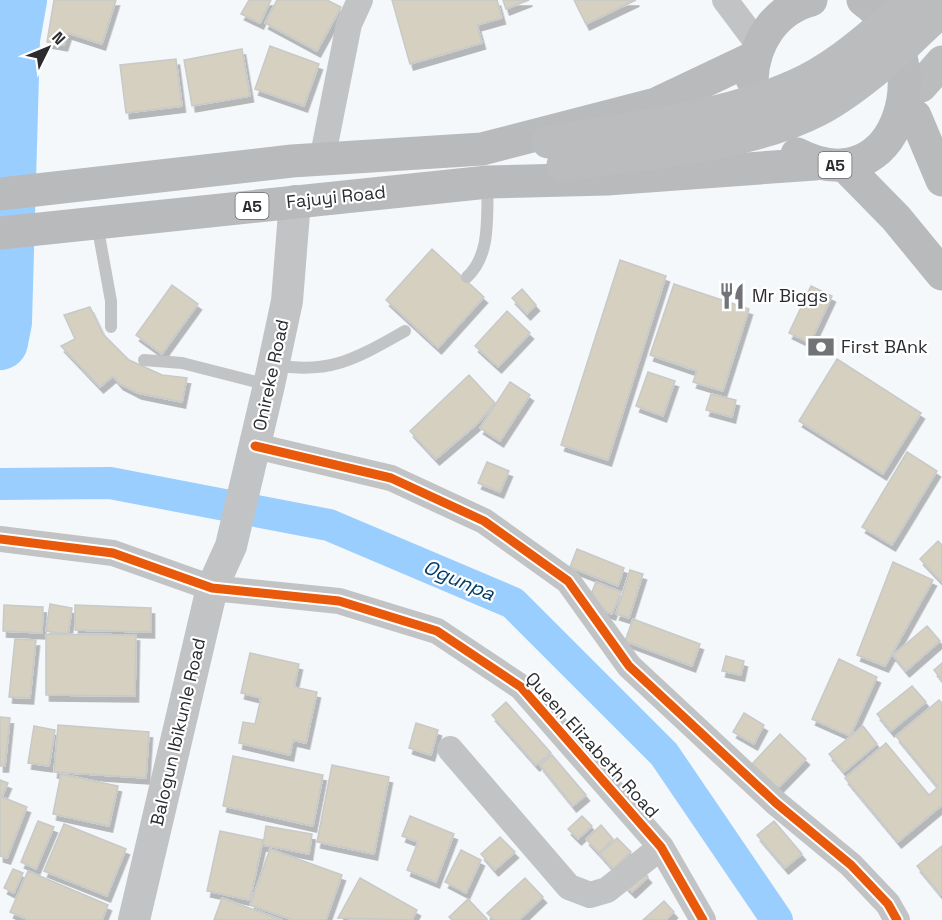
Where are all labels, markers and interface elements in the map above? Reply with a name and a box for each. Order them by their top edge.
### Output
north arrow [18,18,78,78]
text: N [47,27,70,49]
road number: A5 [818,152,852,178]
street label: Fajuyi Road [285,180,387,213]
road number: A5 [236,193,268,219]
restaurant icon: Mr Biggs [717,281,747,311]
place label: Mr Biggs [752,284,828,307]
street label: Onireke Road [247,317,294,433]
bank icon: First BAnk [806,332,836,362]
place label: First BAnk [841,335,928,358]
water label: Ogunpa [419,553,499,607]
street label: Balogun Ibikunle Road [145,636,210,828]
street label: Queen Elizabeth Road [521,667,664,822]

